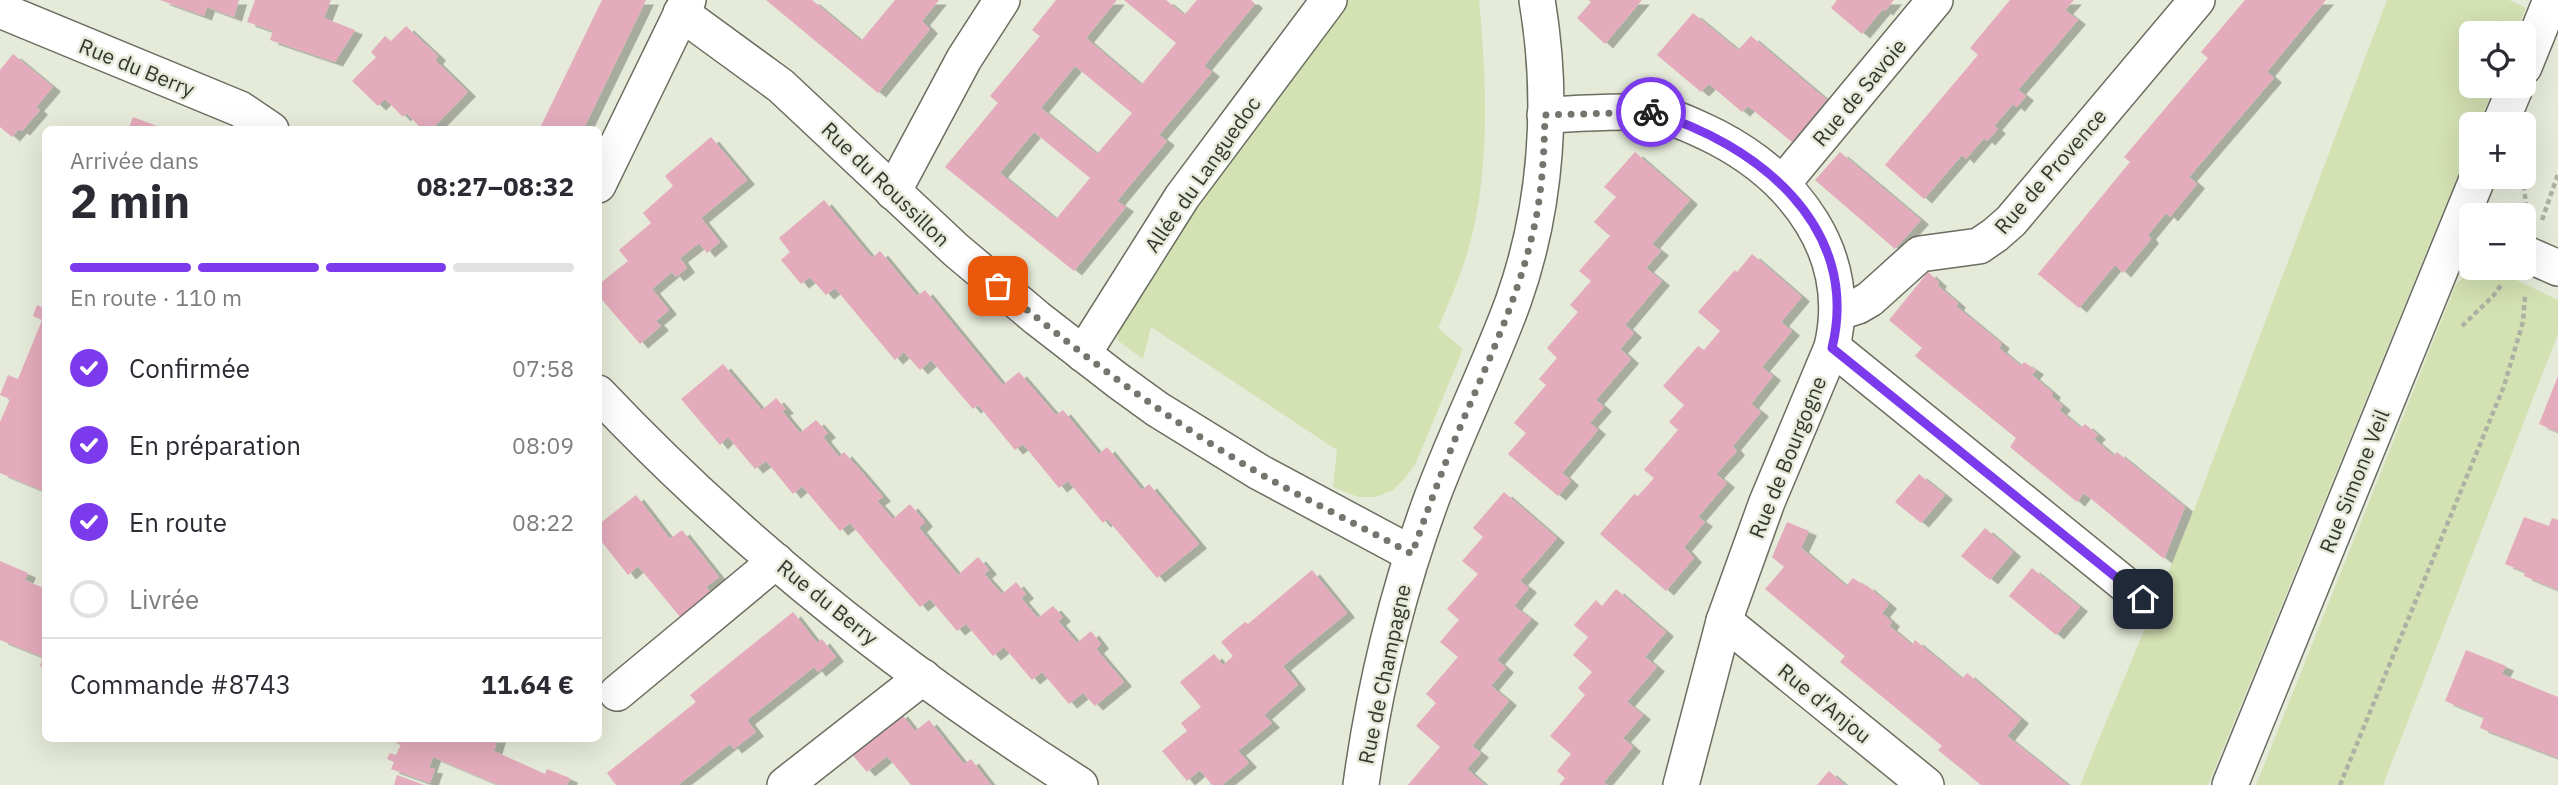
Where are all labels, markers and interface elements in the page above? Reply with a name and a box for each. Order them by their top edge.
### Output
map controls [2459,21,2536,280]
button: locate [2459,21,2536,98]
street label: Rue du Berry [75,31,199,103]
street label: Rue de Savoie [1806,32,1912,152]
courier [1616,77,1686,147]
street label: Allée du Languedoc [1138,90,1266,258]
icon: bike [1632,93,1670,131]
street label: Rue de Provence [1988,102,2112,240]
button: + [2459,112,2536,189]
street label: Rue du Roussillon [816,115,956,253]
text: Arrivée dans [70,145,199,175]
text: 08:27–08:32 [417,169,574,203]
text: 2 min [70,171,190,231]
button: − [2459,203,2536,280]
pin [968,256,1028,316]
icon: bag [979,267,1017,305]
text: En route · 110 m [70,282,242,312]
icon: check [70,349,108,387]
text: Confirmée [129,351,250,385]
text: 07:58 [512,353,574,383]
street label: Rue de Bourgogne [1742,372,1832,542]
street label: Rue Simone Veil [2312,405,2396,557]
icon: check [70,426,108,464]
text: En préparation [129,428,301,462]
text: 08:09 [512,430,574,460]
icon: check [70,503,108,541]
text: En route [129,505,227,539]
text: 08:22 [512,507,574,537]
street label: Rue du Berry [772,553,885,652]
pin [2113,569,2173,629]
icon: home [2124,580,2162,618]
text: Livrée [129,582,199,616]
street label: Rue de Champagne [1351,582,1417,766]
street label: Rue d'Anjou [1773,657,1877,749]
text: Commande #8743 [70,667,291,701]
text: 11.64 € [481,667,574,701]

